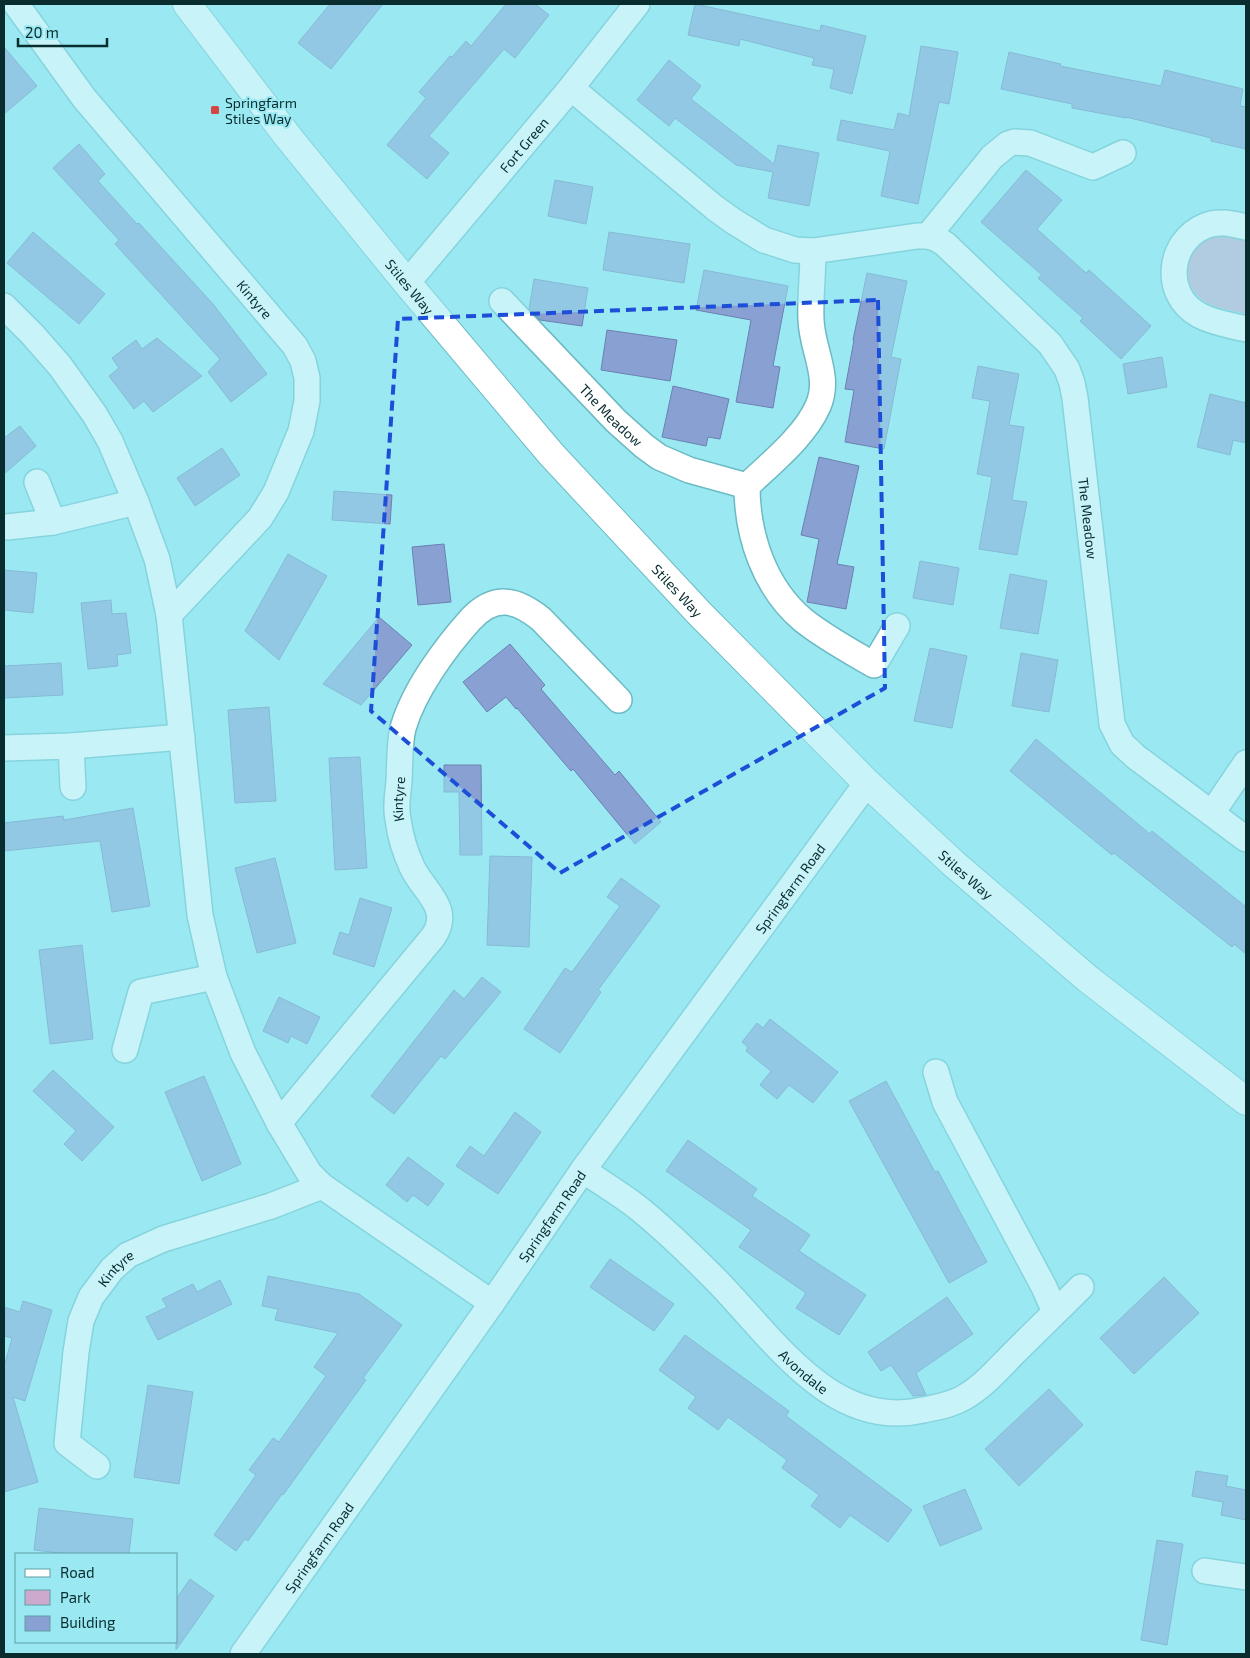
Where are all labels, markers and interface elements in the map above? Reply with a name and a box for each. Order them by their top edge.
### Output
scale bar [18,15,106,47]
text: 20 m [25,23,59,41]
place label: Springfarm Stiles Way [225,94,297,127]
marker: Springfarm Stiles Way [209,104,221,116]
street label: Fort Green [495,113,552,176]
street label: Stiles Way [382,255,438,318]
street label: Kintyre [234,276,276,322]
street label: The Meadow [576,380,647,450]
street label: The Meadow [1076,477,1102,560]
street label: Stiles Way [649,560,707,621]
street label: Kintyre [388,776,408,823]
street label: Springfarm Road [751,840,828,937]
street label: Stiles Way [936,846,997,903]
street label: Springfarm Road [514,1167,589,1265]
street label: Kintyre [94,1245,136,1290]
street label: Avondale [776,1346,832,1397]
street label: Springfarm Road [281,1498,357,1596]
legend [15,1553,178,1643]
text: Road [60,1563,95,1581]
text: Park [60,1588,91,1606]
text: Building [60,1613,116,1631]

